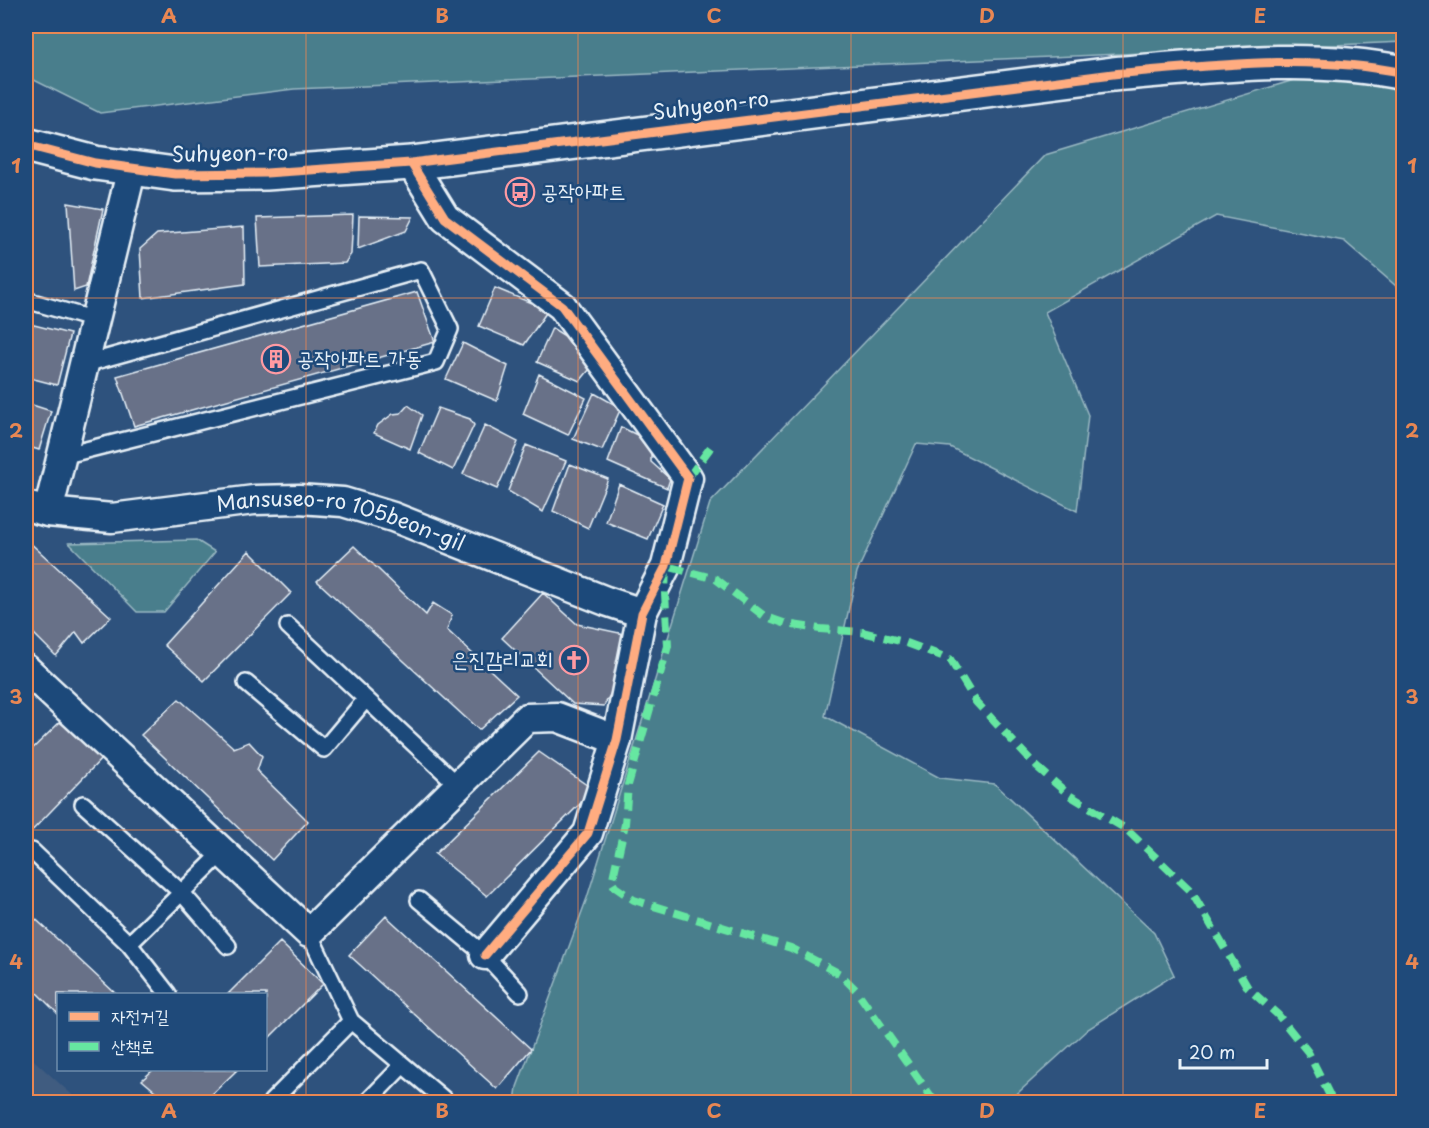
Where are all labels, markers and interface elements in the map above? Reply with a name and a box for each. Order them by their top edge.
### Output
text: A [161,0,177,30]
text: B [435,0,449,30]
text: C [706,0,722,30]
text: D [979,0,995,30]
text: E [1254,0,1266,30]
street label: Suhyeon-ro [651,81,771,127]
street label: Suhyeon-ro [171,135,288,169]
text: 1 [11,150,21,180]
text: 1 [1407,150,1417,180]
place label: 공작아파트 [541,174,626,206]
bus stop icon: 공작아파트 [504,176,536,208]
place label: 공작아파트 가동 [297,341,422,373]
building icon: 공작아파트 가동 [260,343,292,375]
text: 2 [9,415,23,445]
text: 2 [1405,415,1419,445]
street label: Mansuseo-ro 105beon-gil [214,481,470,558]
place label: 은진감리교회 [452,642,553,674]
church icon: 은진감리교회 [558,644,590,676]
text: 3 [9,681,23,711]
text: 3 [1405,681,1419,711]
text: 4 [9,946,23,976]
text: 4 [1405,946,1419,976]
legend [57,993,267,1071]
text: 자전거길 [111,1002,169,1029]
text: 산책로 [111,1032,154,1059]
scale bar [1180,1032,1267,1070]
text: 20 m [1189,1038,1235,1065]
text: A [161,1095,177,1125]
text: B [435,1095,449,1125]
text: C [706,1095,722,1125]
text: D [979,1095,995,1125]
text: E [1254,1095,1266,1125]

